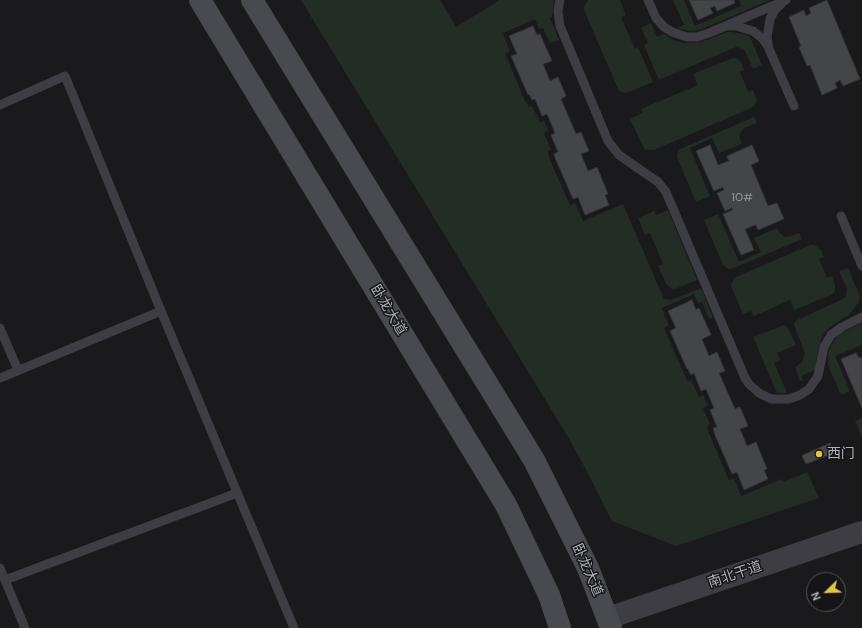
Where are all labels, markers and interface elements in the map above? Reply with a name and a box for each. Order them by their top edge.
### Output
house number: 10# [731,191,753,205]
street label: 卧龙大道 [366,282,410,338]
place label: 西门 [827,446,855,462]
marker: 西门 [814,449,824,459]
street label: 卧龙大道 [568,541,606,599]
street label: 南北干道 [706,558,764,592]
north arrow [806,572,846,612]
text: N [808,590,824,603]

